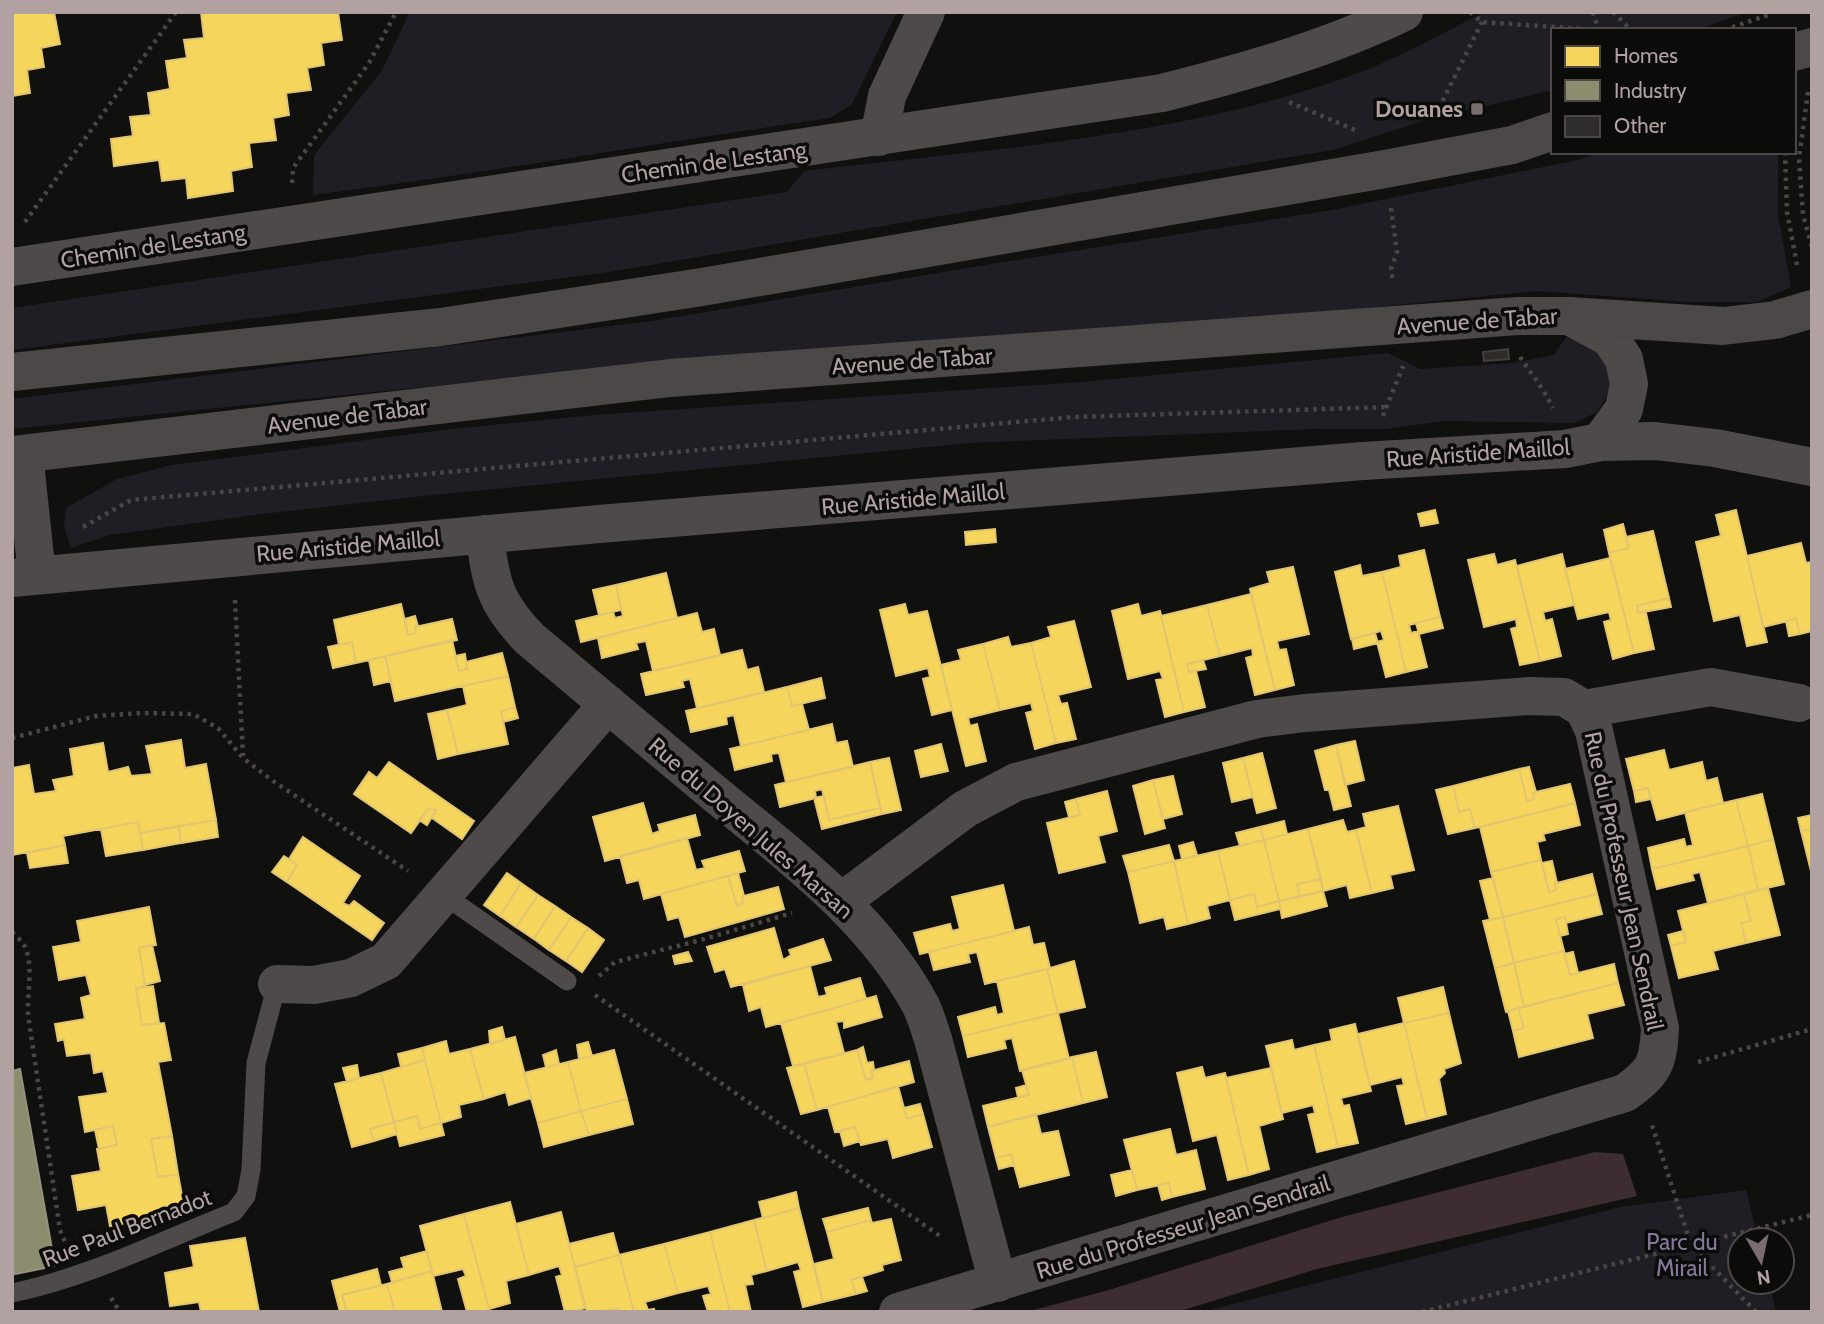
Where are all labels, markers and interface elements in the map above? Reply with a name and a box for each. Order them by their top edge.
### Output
legend [1551,28,1796,154]
text: Homes [1614,43,1678,68]
text: Industry [1614,78,1687,103]
place label: Douanes [1375,95,1463,123]
marker: Douanes [1469,101,1485,117]
text: Other [1614,113,1666,138]
street label: Chemin de Lestang [620,135,809,189]
street label: Chemin de Lestang [59,217,248,274]
street label: Avenue de Tabar [1396,301,1559,341]
street label: Avenue de Tabar [831,341,994,381]
street label: Avenue de Tabar [265,392,429,440]
street label: Rue Aristide Maillol [1385,433,1571,473]
street label: Rue Aristide Maillol [820,477,1006,521]
street label: Rue Aristide Maillol [255,524,441,568]
street label: Rue du Professeur Jean Sendrail [1579,729,1670,1034]
street label: Rue du Doyen Jules Marsan [643,731,859,925]
street label: Rue du Professeur Jean Sendrail [1033,1169,1334,1285]
street label: Rue Paul Bernadot [39,1183,216,1273]
north arrow [1726,1226,1796,1296]
park label: Parc du Mirail [1646,1228,1718,1282]
text: N [1755,1265,1772,1290]

